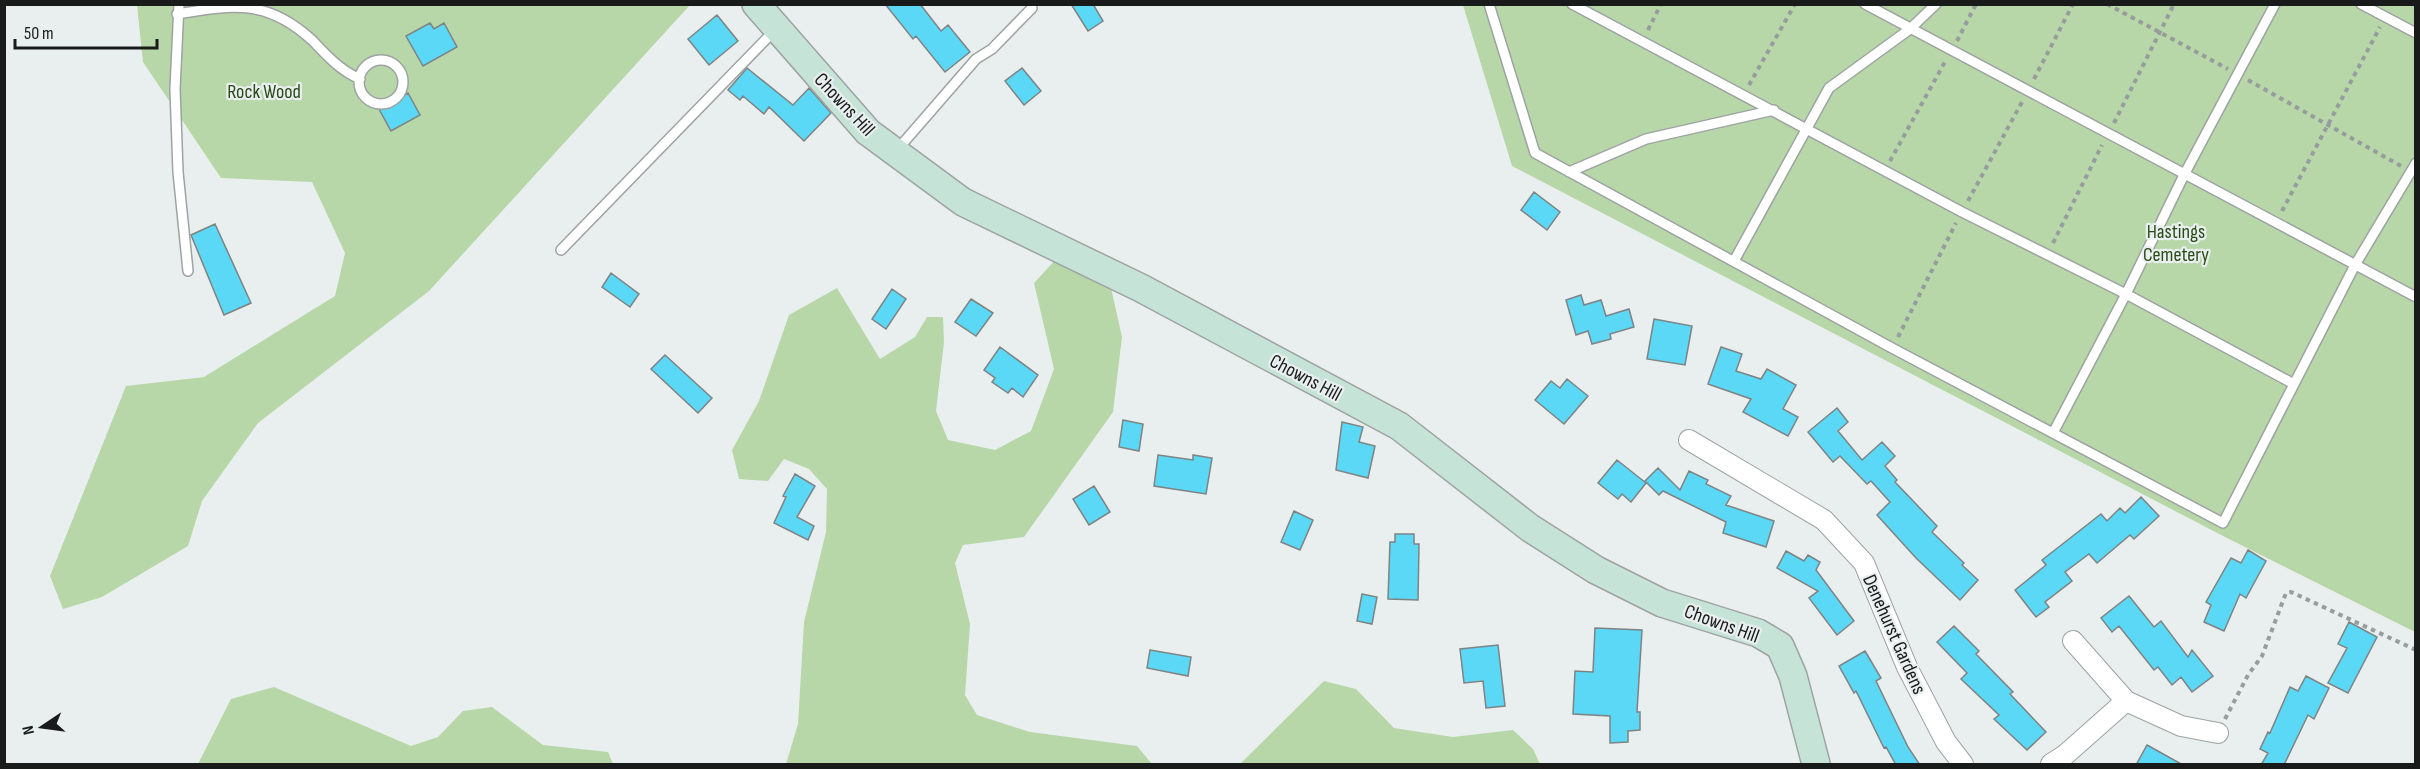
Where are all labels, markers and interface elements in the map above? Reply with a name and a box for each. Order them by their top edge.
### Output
scale bar [15,12,158,50]
text: 50 m [24,23,54,44]
street label: Chowns Hill [809,68,880,141]
park label: Rock Wood [227,80,301,104]
park label: Hastings Cemetery [2143,220,2209,267]
street label: Chowns Hill [1265,349,1346,407]
street label: Denehurst Gardens [1857,571,1931,698]
street label: Chowns Hill [1681,599,1762,649]
north arrow [12,697,72,757]
text: N [19,724,39,736]

